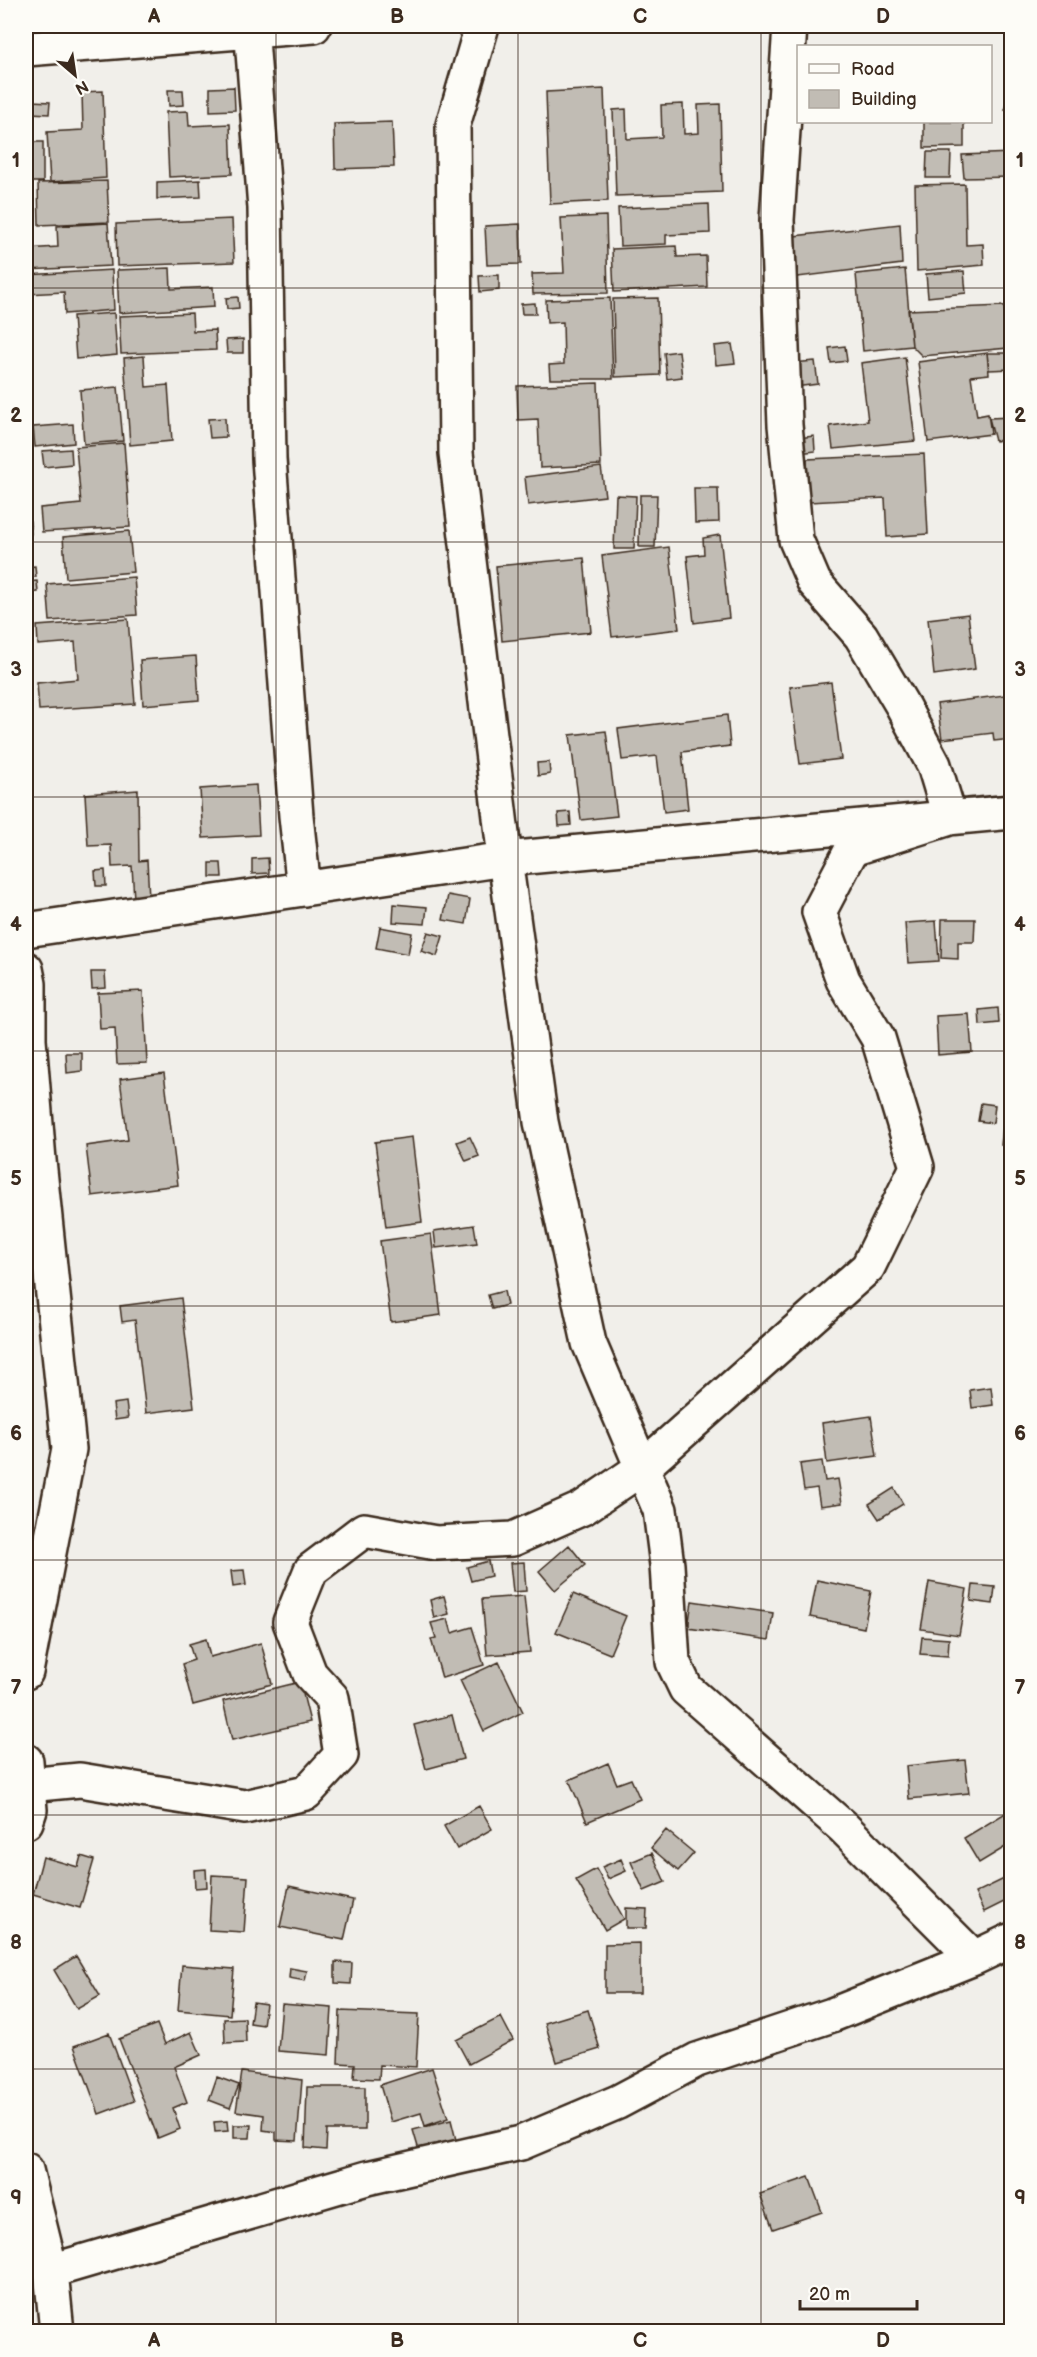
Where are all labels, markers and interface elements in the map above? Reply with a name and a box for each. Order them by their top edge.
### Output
text: A [147,5,161,29]
text: B [390,5,404,29]
text: C [633,5,647,29]
text: D [876,5,890,29]
north arrow [45,45,105,105]
legend [797,45,992,123]
text: Road [851,59,895,80]
text: N [72,76,91,98]
text: Building [851,89,917,110]
text: 1 [12,149,20,173]
text: 1 [1016,149,1024,173]
text: 2 [10,404,22,428]
text: 2 [1014,404,1026,428]
text: 3 [10,658,22,682]
text: 3 [1014,658,1026,682]
text: 4 [10,913,22,937]
text: 4 [1014,913,1026,937]
text: 5 [10,1167,22,1191]
text: 5 [1014,1167,1026,1191]
text: 6 [10,1422,22,1446]
text: 6 [1014,1422,1026,1446]
text: 7 [10,1676,22,1700]
text: 7 [1014,1676,1026,1700]
text: 8 [10,1931,22,1955]
text: 8 [1014,1931,1026,1955]
text: 9 [10,2186,22,2210]
text: 9 [1014,2186,1026,2210]
scale bar [800,2273,917,2311]
text: 20 m [809,2284,850,2305]
text: A [147,2329,161,2353]
text: B [390,2329,404,2353]
text: C [633,2329,647,2353]
text: D [876,2329,890,2353]

